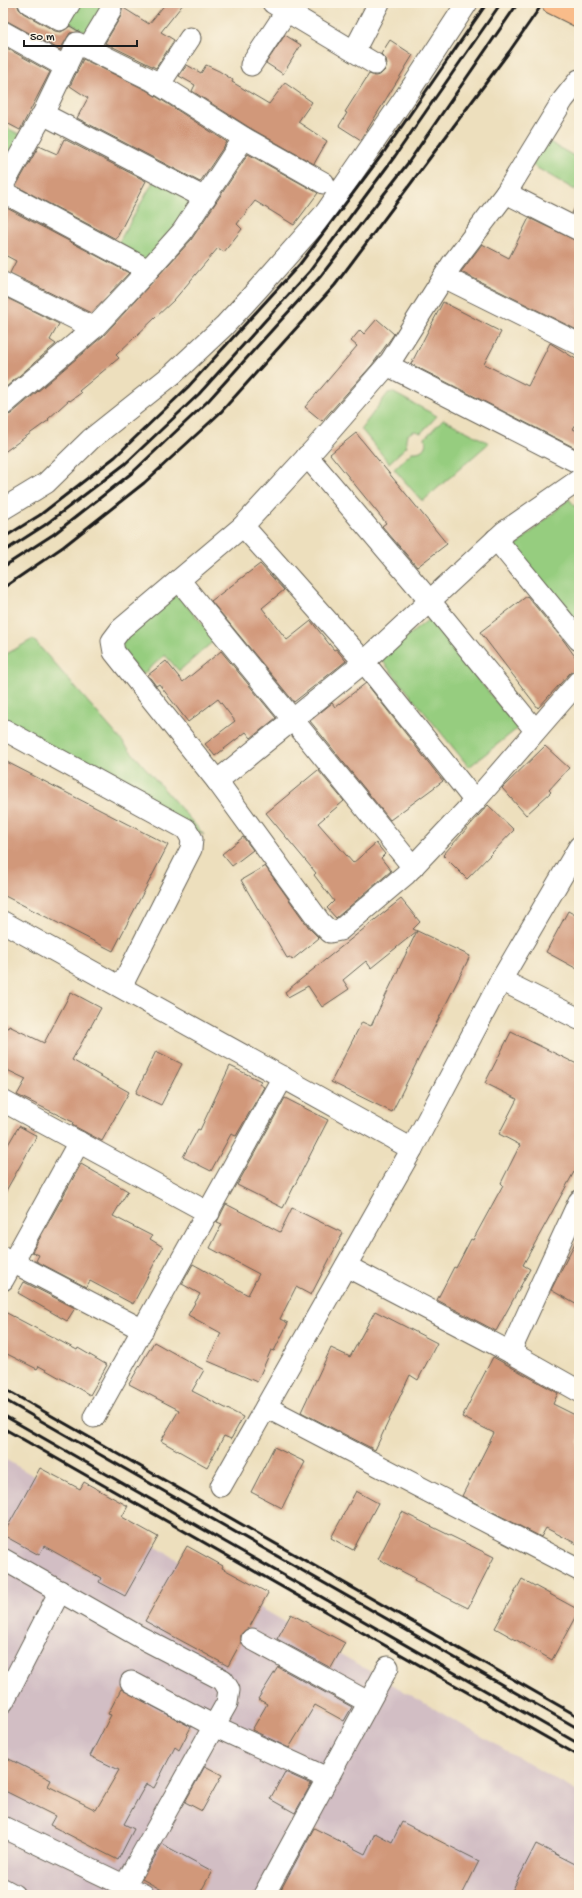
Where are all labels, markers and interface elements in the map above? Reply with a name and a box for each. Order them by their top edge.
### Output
scale bar [24,22,137,48]
text: 50 m [30,31,55,45]

